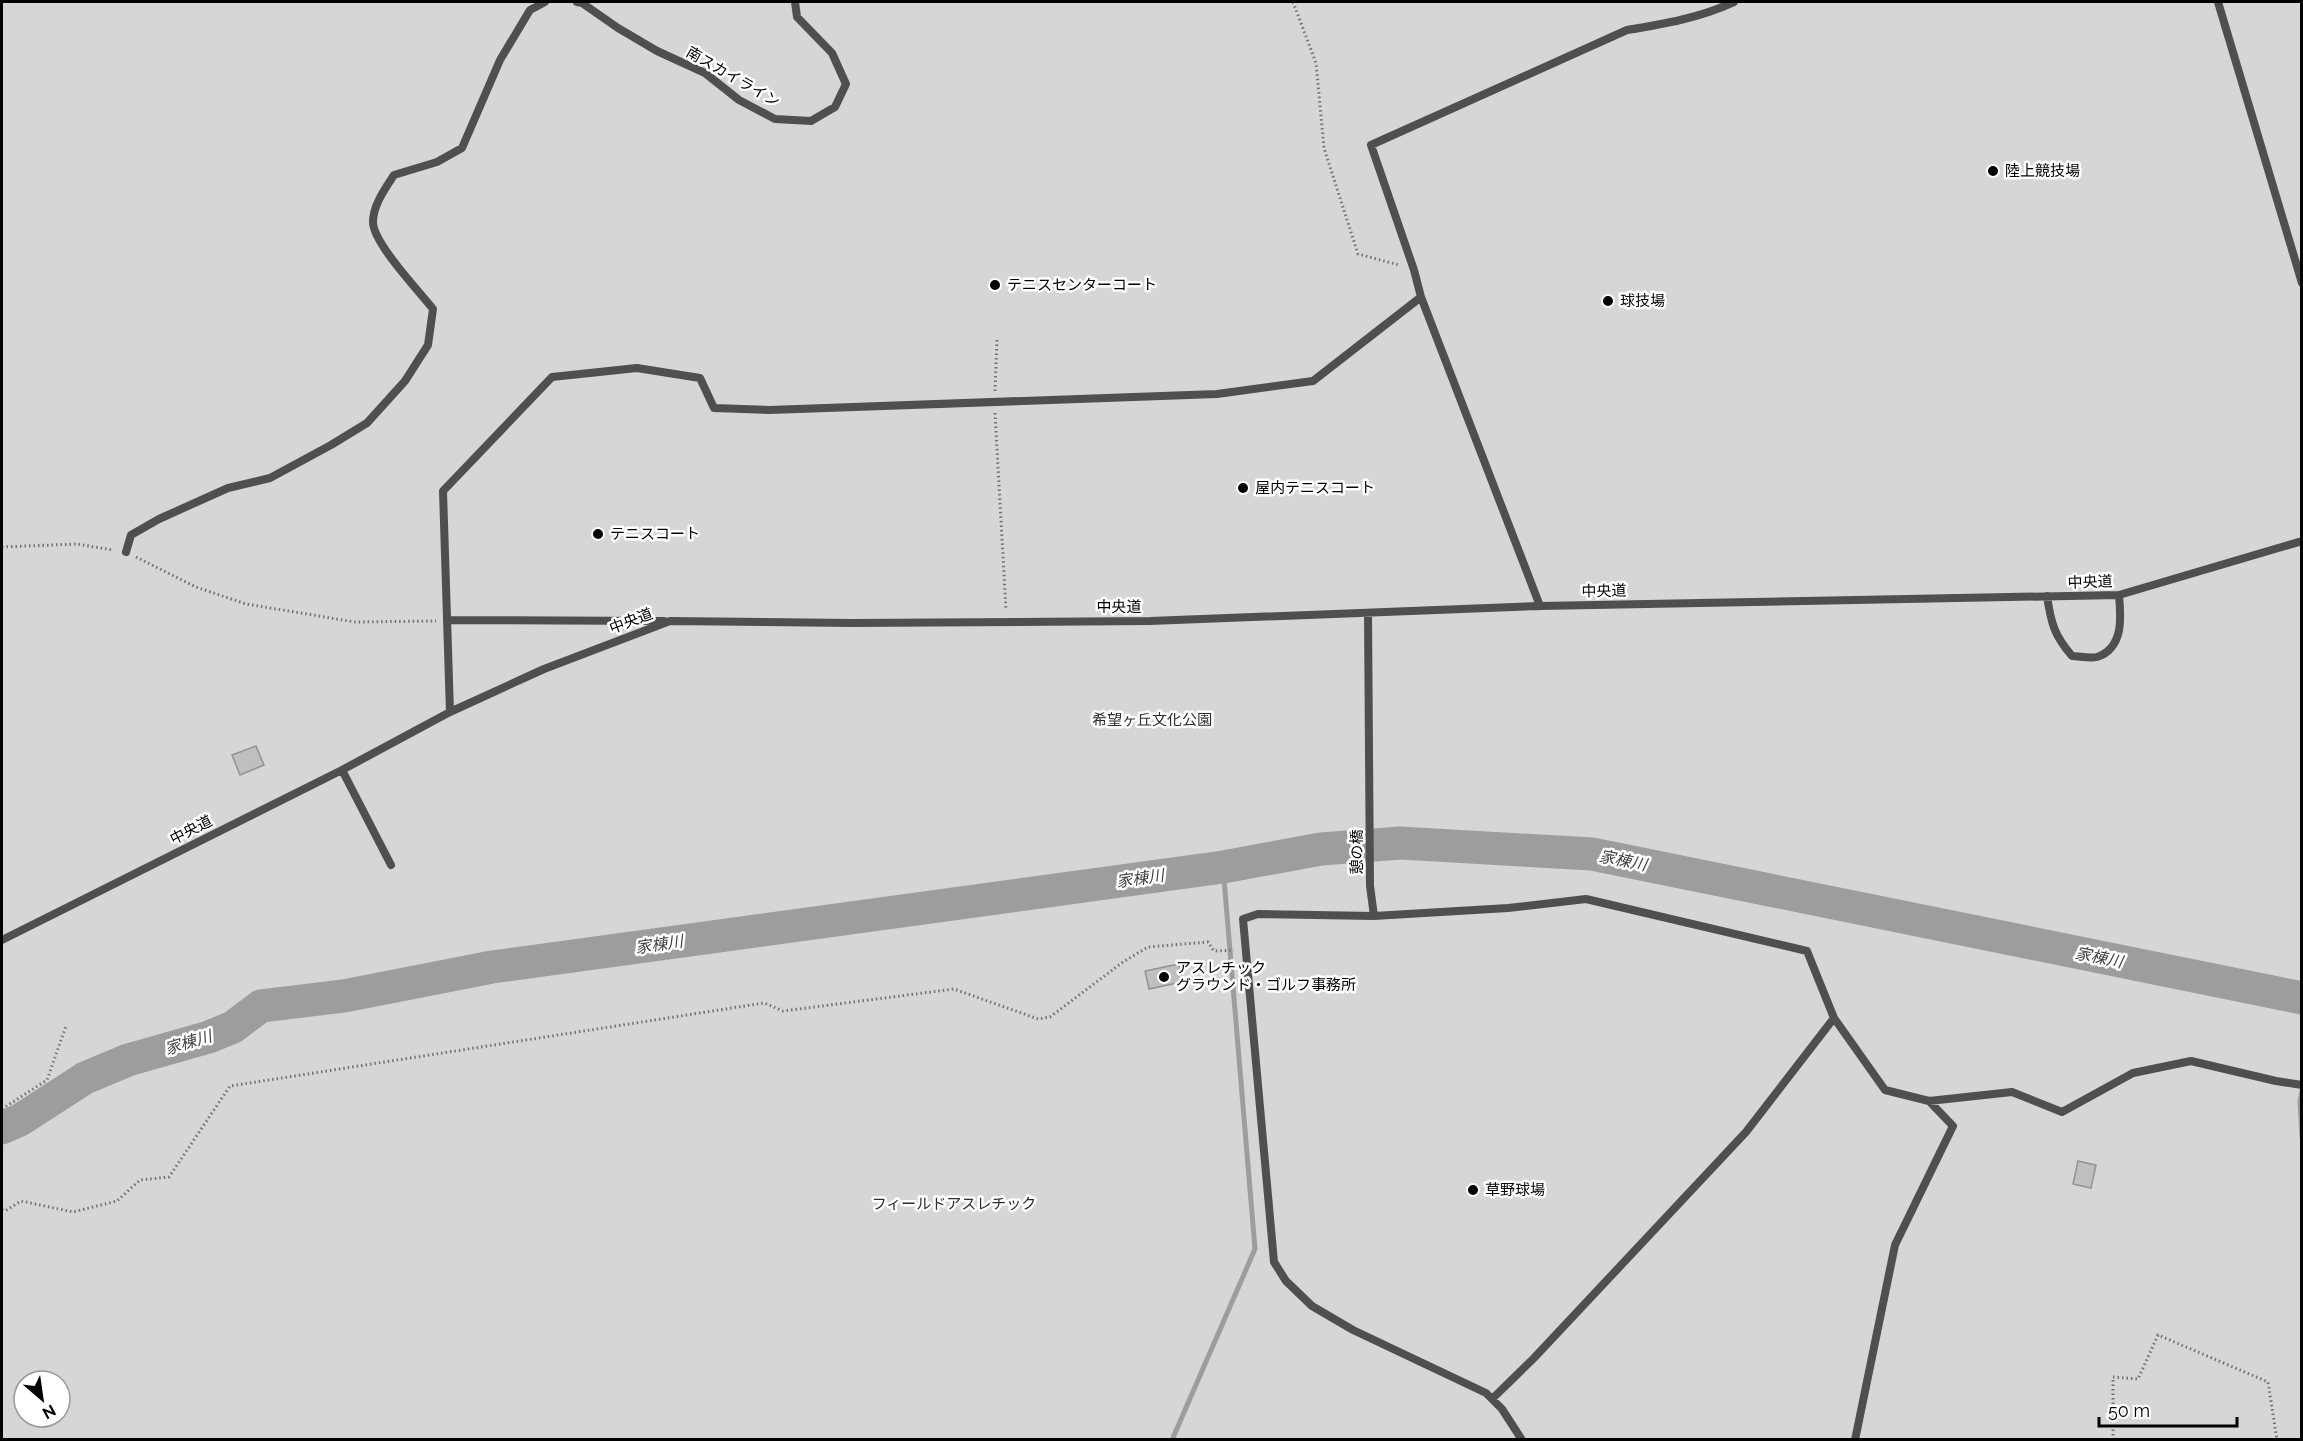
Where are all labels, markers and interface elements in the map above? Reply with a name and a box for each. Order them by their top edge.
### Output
street label: 南スカイライン [683,43,783,111]
place label: 陸上競技場 [2005,162,2080,180]
marker: 陸上競技場 [1986,164,2000,178]
place label: テニスセンターコート [1007,276,1157,294]
marker: テニスセンターコート [988,278,1002,292]
place label: 球技場 [1620,292,1665,310]
marker: 球技場 [1601,294,1615,308]
place label: 屋内テニスコート [1255,479,1375,497]
marker: 屋内テニスコート [1236,481,1250,495]
place label: テニスコート [610,525,700,543]
marker: テニスコート [591,527,605,541]
street label: 中央道 [2067,572,2113,592]
street label: 中央道 [1581,582,1627,600]
street label: 中央道 [1096,598,1142,616]
street label: 中央道 [607,605,655,637]
park label: 希望ヶ丘文化公園 [1092,711,1212,729]
street label: 中央道 [167,812,215,848]
street label: 憩の橋 [1348,829,1366,875]
water label: 家棟川 [1598,847,1650,875]
water label: 家棟川 [1115,865,1167,891]
water label: 家棟川 [634,931,686,957]
water label: 家棟川 [2074,944,2126,972]
place label: アスレチック グラウンド・ゴルフ事務所 [1176,959,1356,994]
marker: アスレチック グラウンド・ゴルフ事務所 [1157,970,1171,984]
water label: 家棟川 [162,1026,216,1059]
place label: 草野球場 [1485,1181,1545,1199]
marker: 草野球場 [1466,1183,1480,1197]
park label: フィールドアスレチック [872,1195,1036,1213]
north arrow [12,1369,72,1429]
scale bar [2099,1390,2237,1428]
text: N [39,1400,59,1423]
text: 50 m [2108,1400,2150,1421]

